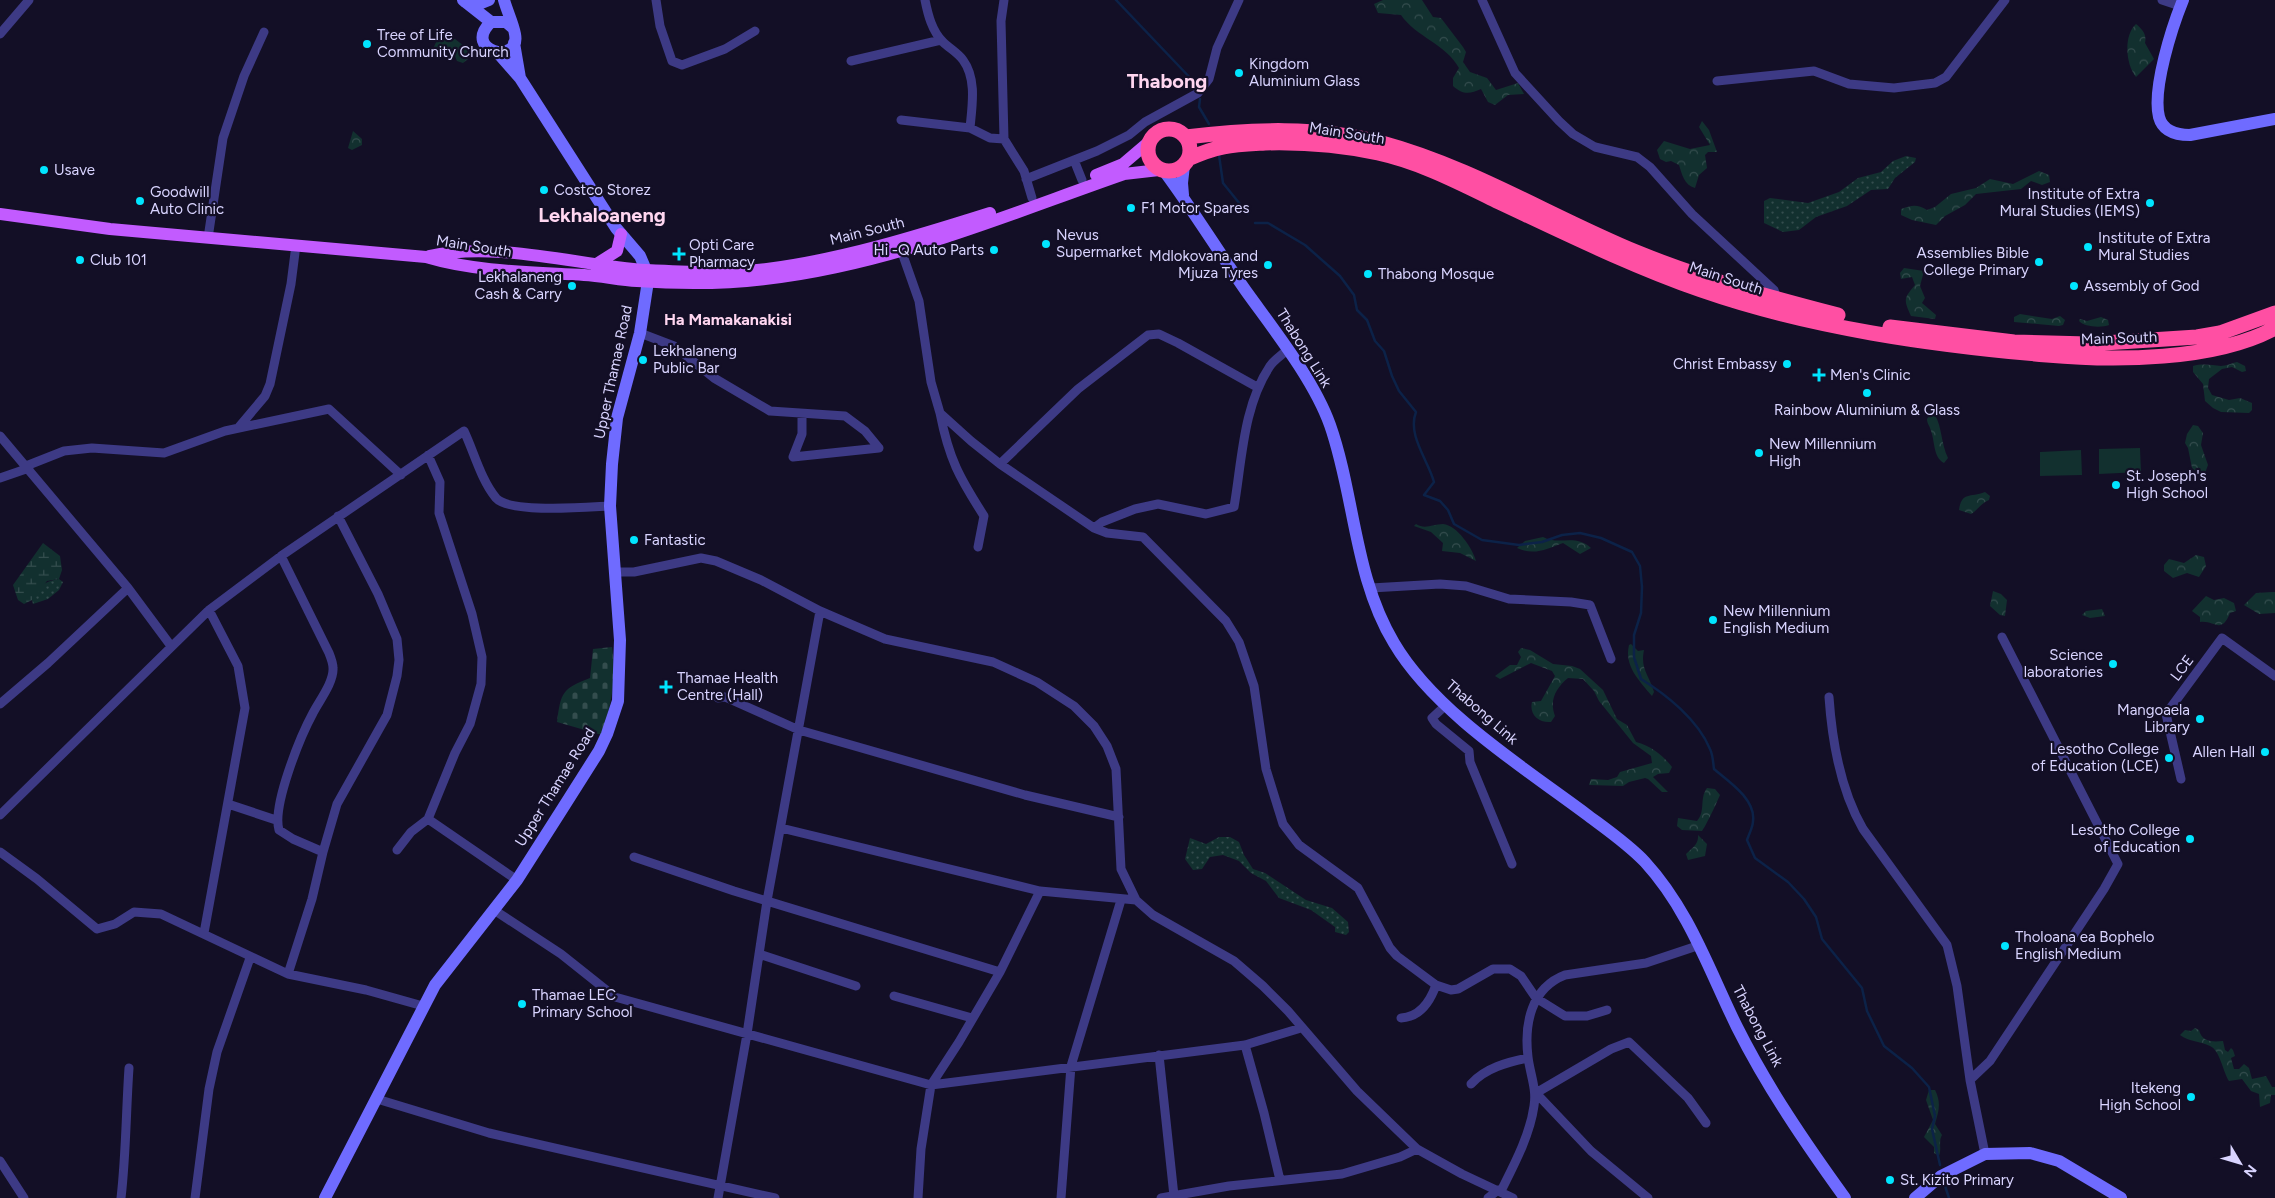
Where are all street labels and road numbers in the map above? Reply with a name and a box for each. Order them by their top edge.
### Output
street label: Main South [1308,118,1386,148]
street label: Main South [828,213,906,249]
street label: Main South [435,231,513,261]
street label: Main South [1687,258,1765,298]
street label: Upper Thamae Road [590,303,636,441]
street label: Thabong Link [1273,305,1336,391]
street label: Main South [2081,328,2157,348]
street label: LCE [2167,652,2197,684]
street label: Thabong Link [1442,676,1522,749]
street label: Upper Thamae Road [511,724,599,850]
street label: Thabong Link [1729,982,1787,1070]

